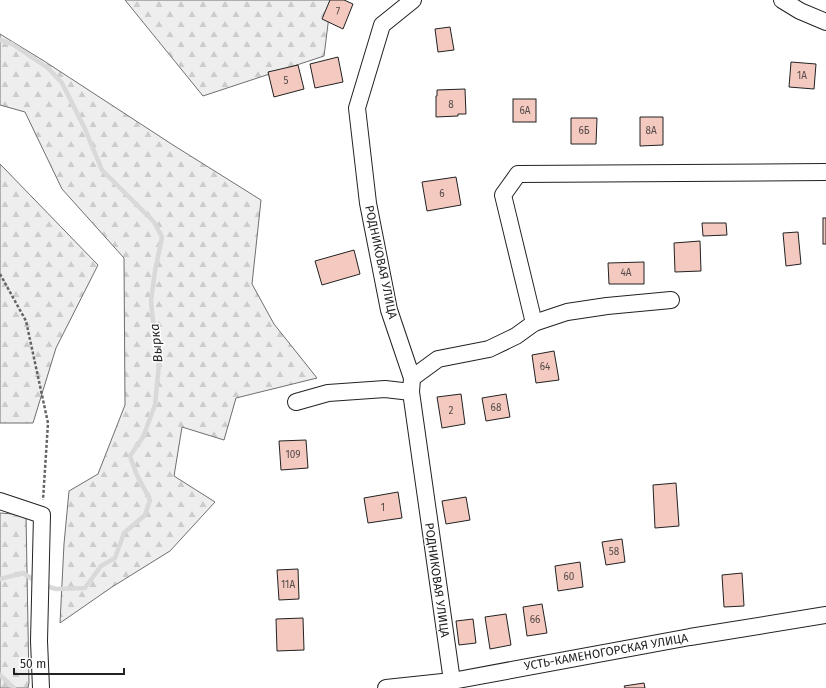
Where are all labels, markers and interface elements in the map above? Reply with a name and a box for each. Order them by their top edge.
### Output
house number: 7 [336,6,341,18]
house number: 1А [797,70,807,82]
house number: 5 [283,75,289,87]
house number: 8 [448,99,454,111]
house number: 6А [519,105,531,117]
house number: 6Б [578,125,590,137]
house number: 8А [645,125,657,137]
house number: 6 [439,188,445,200]
street label: РОДНИКОВАЯ УЛИЦА [362,204,400,320]
house number: 4А [620,267,632,279]
water label: Вырка [147,323,165,363]
house number: 64 [540,361,551,373]
house number: 68 [491,402,502,414]
house number: 2 [449,405,454,417]
house number: 109 [285,449,301,461]
house number: 1 [381,502,385,514]
street label: РОДНИКОВАЯ УЛИЦА [422,522,452,638]
house number: 58 [609,546,620,558]
house number: 60 [564,571,575,583]
house number: 11А [281,579,295,591]
house number: 66 [530,614,540,626]
street label: УСТЬ-КАМЕНОГОРСКАЯ УЛИЦА [523,631,689,673]
scale bar [14,650,124,676]
text: 50 m [20,657,46,671]

